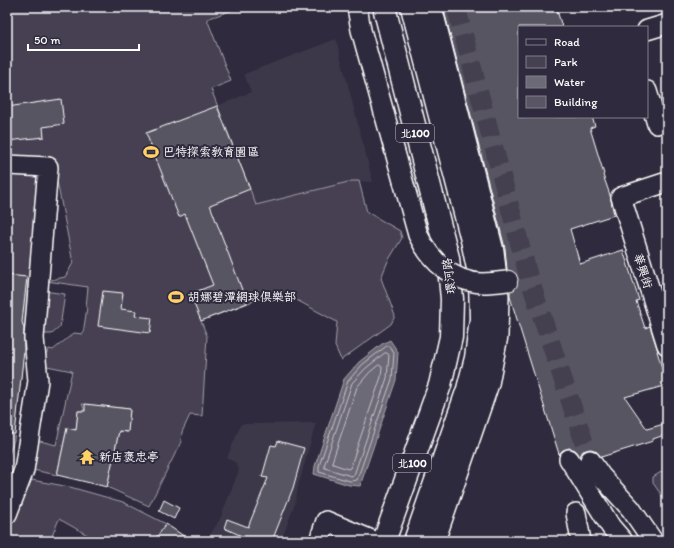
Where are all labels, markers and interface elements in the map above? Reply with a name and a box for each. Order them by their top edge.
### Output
scale bar [28,26,139,52]
legend [518,26,648,118]
text: 50 m [34,33,60,47]
text: Road [554,35,580,49]
text: Park [554,55,578,69]
text: Water [554,75,585,89]
text: Building [554,95,598,109]
road number: 北100 [396,124,434,142]
sports icon: 巴特探索教育園區 [142,143,160,161]
place label: 巴特探索教育園區 [163,145,259,159]
street label: 華興街 [631,252,655,290]
street label: 環河路 [440,257,458,295]
sports icon: 胡娜碧潭網球俱樂部 [167,288,185,306]
place label: 胡娜碧潭網球俱樂部 [187,290,296,304]
temple icon: 新店褒忠亭 [78,448,96,466]
place label: 新店褒忠亭 [99,450,159,464]
road number: 北100 [393,454,431,472]

